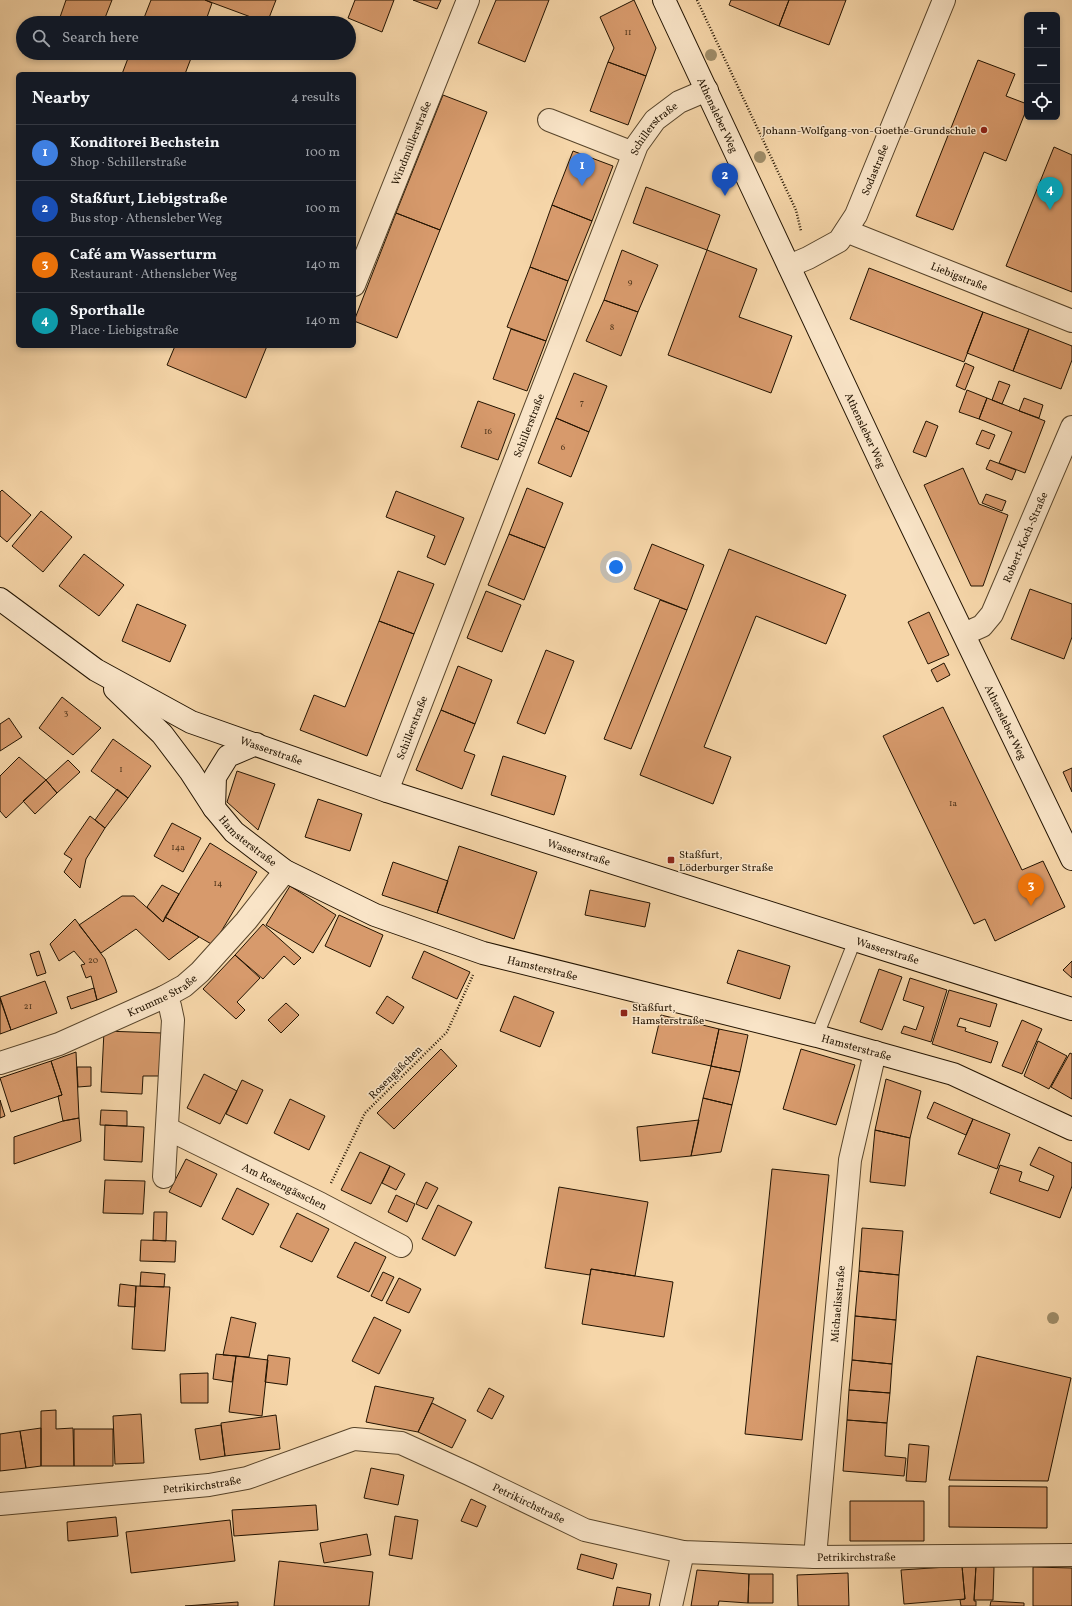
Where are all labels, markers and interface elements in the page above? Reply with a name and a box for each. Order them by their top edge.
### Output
map controls [1024,12,1060,120]
button: + [1024,12,1060,48]
search box [16,16,356,60]
house number: 11 [625,26,631,39]
icon: search [30,27,52,49]
text: Search here [62,28,139,49]
button: − [1024,48,1060,84]
street label: Athensleber Weg [692,75,741,156]
button: locate [1024,84,1060,120]
text: Nearby [32,87,90,110]
text: 4 results [291,89,340,107]
street label: Windmüllerstraße [389,99,436,188]
street label: Schillerstraße [628,99,681,158]
place label: Johann-Wolfgang-von-Goethe-Grundschule [762,124,976,139]
marker: Johann-Wolfgang-von-Goethe-Grundschule [979,125,989,135]
text: Konditorei Bechstein [70,133,220,154]
street label: Sodastraße [859,142,893,198]
text: 1 [42,144,48,162]
text: 100 m [305,144,340,162]
pin: 1 [569,153,595,186]
text: Shop · Schillerstraße [70,154,187,172]
pin: 2 [712,163,738,196]
pin: 4 [1037,177,1063,210]
text: Staßfurt, Liebigstraße [70,189,228,210]
text: 2 [42,200,48,218]
text: 100 m [305,200,340,218]
text: Bus stop · Athensleber Weg [70,210,222,228]
text: Café am Wasserturm [70,245,217,266]
text: 3 [42,256,48,274]
text: 140 m [306,256,340,274]
street label: Liebigstraße [928,259,990,296]
text: Restaurant · Athensleber Weg [70,266,237,284]
house number: 9 [628,276,633,289]
text: Sporthalle [70,301,145,322]
text: 4 [41,312,49,330]
text: 140 m [306,312,340,330]
house number: 8 [610,321,615,334]
text: Place · Liebigstraße [70,322,179,340]
street label: Athensleber Weg [840,390,889,471]
street label: Schillerstraße [511,392,549,460]
house number: 7 [580,396,584,409]
house number: 16 [484,425,492,438]
house number: 6 [561,441,566,454]
street label: Robert-Koch-Straße [1000,490,1052,585]
your location [606,557,626,577]
street label: Athensleber Weg [980,683,1029,763]
street label: Schillerstraße [394,694,432,762]
house number: 3 [64,706,69,719]
street label: Wasserstraße [238,734,304,770]
house number: 1 [119,763,123,776]
house number: 1a [949,797,957,810]
street label: Hamsterstraße [214,813,279,871]
street label: Wasserstraße [545,836,612,871]
house number: 14a [171,841,185,854]
place label: Staßfurt, Löderburger Straße [679,848,773,876]
marker: Staßfurt, Löderburger Straße [666,855,676,865]
pin: 3 [1018,873,1044,906]
house number: 14 [214,877,222,890]
street label: Wasserstraße [854,935,921,969]
street label: Hamsterstraße [505,953,579,985]
house number: 20 [88,954,99,967]
street label: Krumme Straße [125,972,201,1021]
house number: 21 [24,1000,32,1013]
place label: Staßfurt, Hamsterstraße [632,1001,704,1029]
marker: Staßfurt, Hamsterstraße [619,1008,629,1018]
street label: Hamsterstraße [819,1032,893,1065]
street label: Rosengäßchen [366,1043,427,1103]
street label: Am Rosengässchen [239,1160,330,1215]
street label: Michaelisstraße [828,1265,850,1343]
street label: Petrikirchstraße [162,1473,243,1498]
street label: Petrikirchstraße [490,1480,567,1528]
street label: Petrikirchstraße [817,1550,896,1566]

